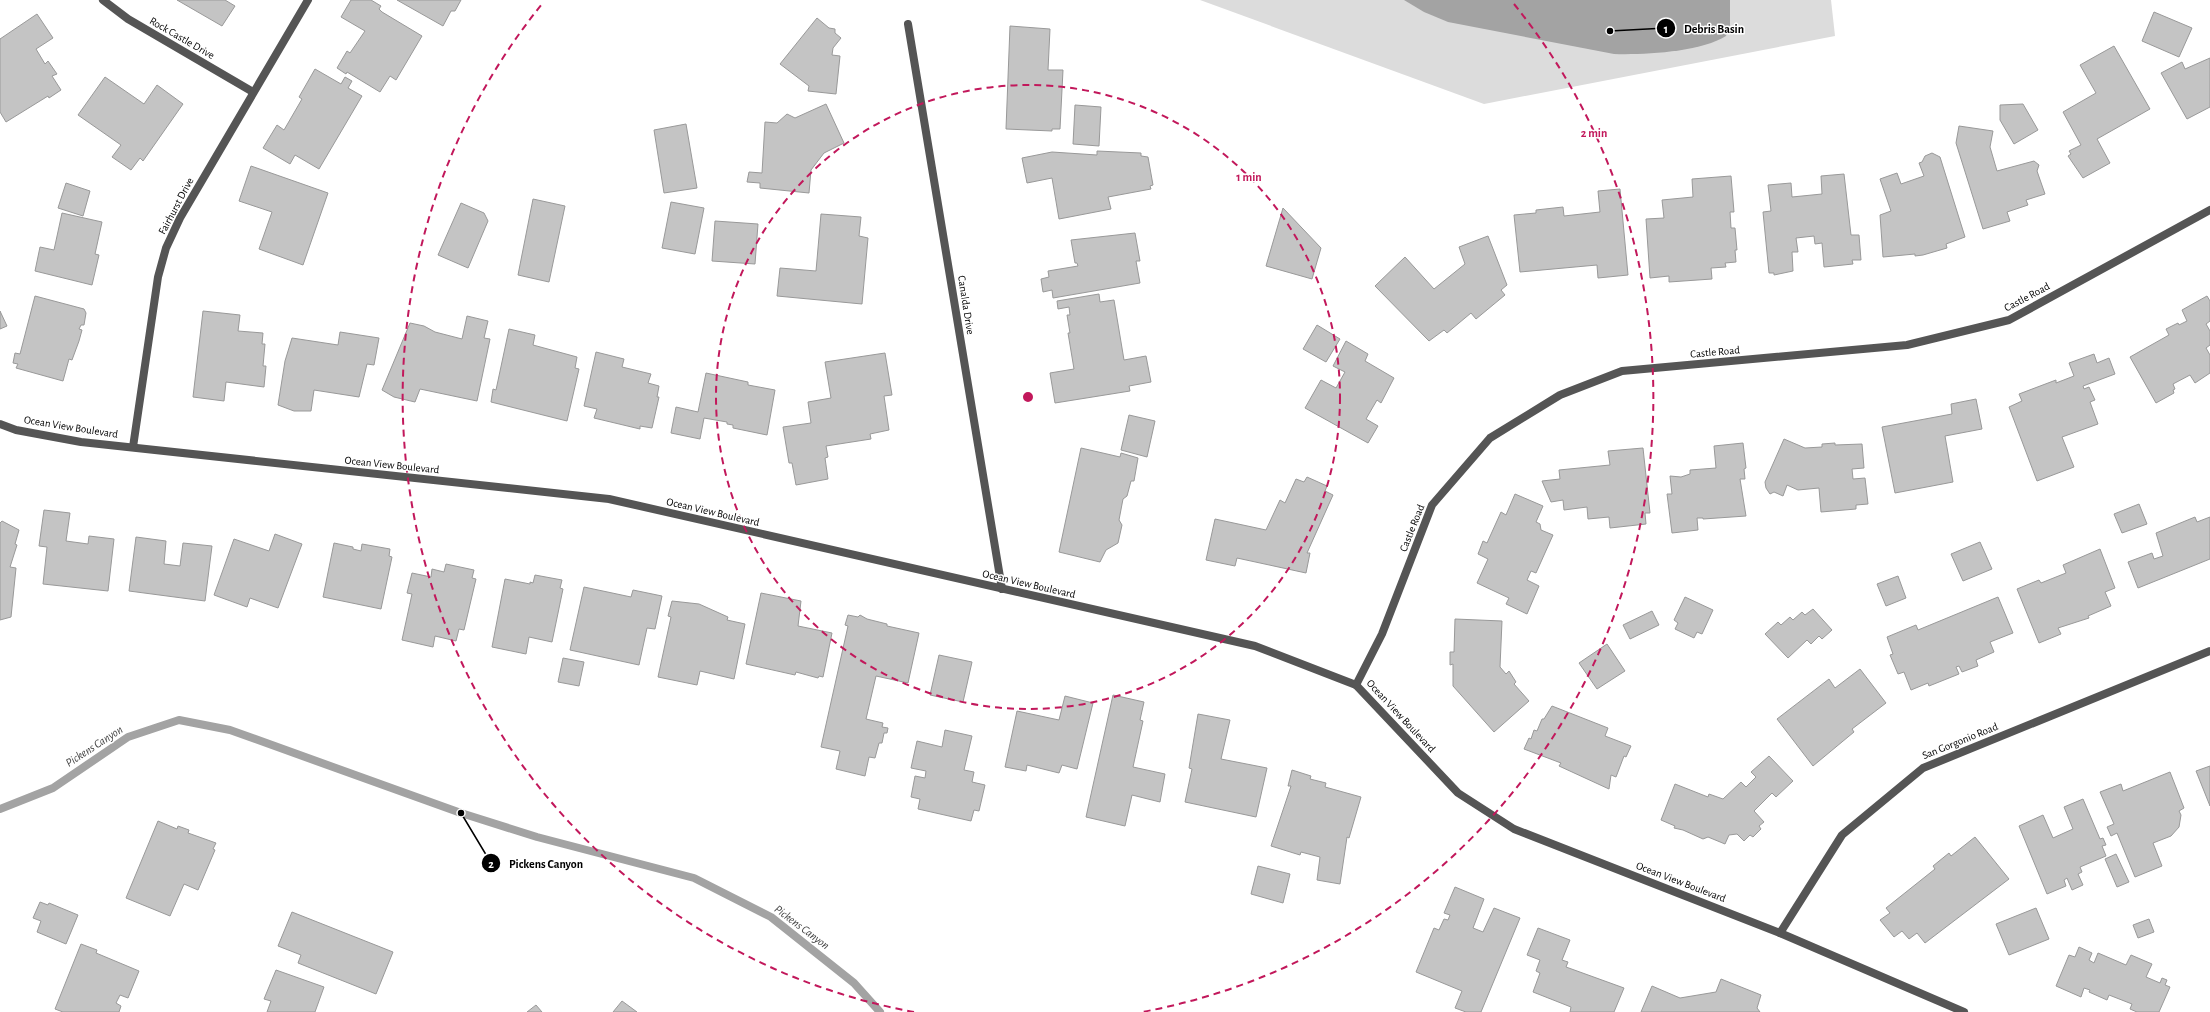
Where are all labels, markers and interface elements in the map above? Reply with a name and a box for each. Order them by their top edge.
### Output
street label: Rock Castle Drive [148,15,216,61]
callout: Debris Basin [1656,16,1752,40]
text: 1 [1664,23,1668,35]
text: Debris Basin [1684,23,1744,35]
text: 2 min [1581,127,1607,139]
text: 1 min [1236,171,1262,183]
street label: Fairhurst Drive [156,176,196,236]
street label: Canalda Drive [956,275,976,335]
street label: Castle Road [2002,280,2052,314]
street label: Castle Road [1690,344,1741,360]
centre of rings [1021,390,1035,404]
street label: Ocean View Boulevard [23,414,119,440]
street label: Ocean View Boulevard [344,455,440,475]
street label: Ocean View Boulevard [665,496,761,528]
street label: Castle Road [1398,503,1427,553]
street label: Ocean View Boulevard [981,568,1077,600]
street label: Ocean View Boulevard [1365,677,1438,755]
street label: San Gorgonio Road [1921,721,2000,761]
water label: Pickens Canyon [63,723,125,769]
callout: Pickens Canyon [481,851,591,875]
text: 2 [488,858,494,870]
text: Pickens Canyon [509,858,583,871]
street label: Ocean View Boulevard [1635,860,1728,904]
water label: Pickens Canyon [772,902,832,952]

